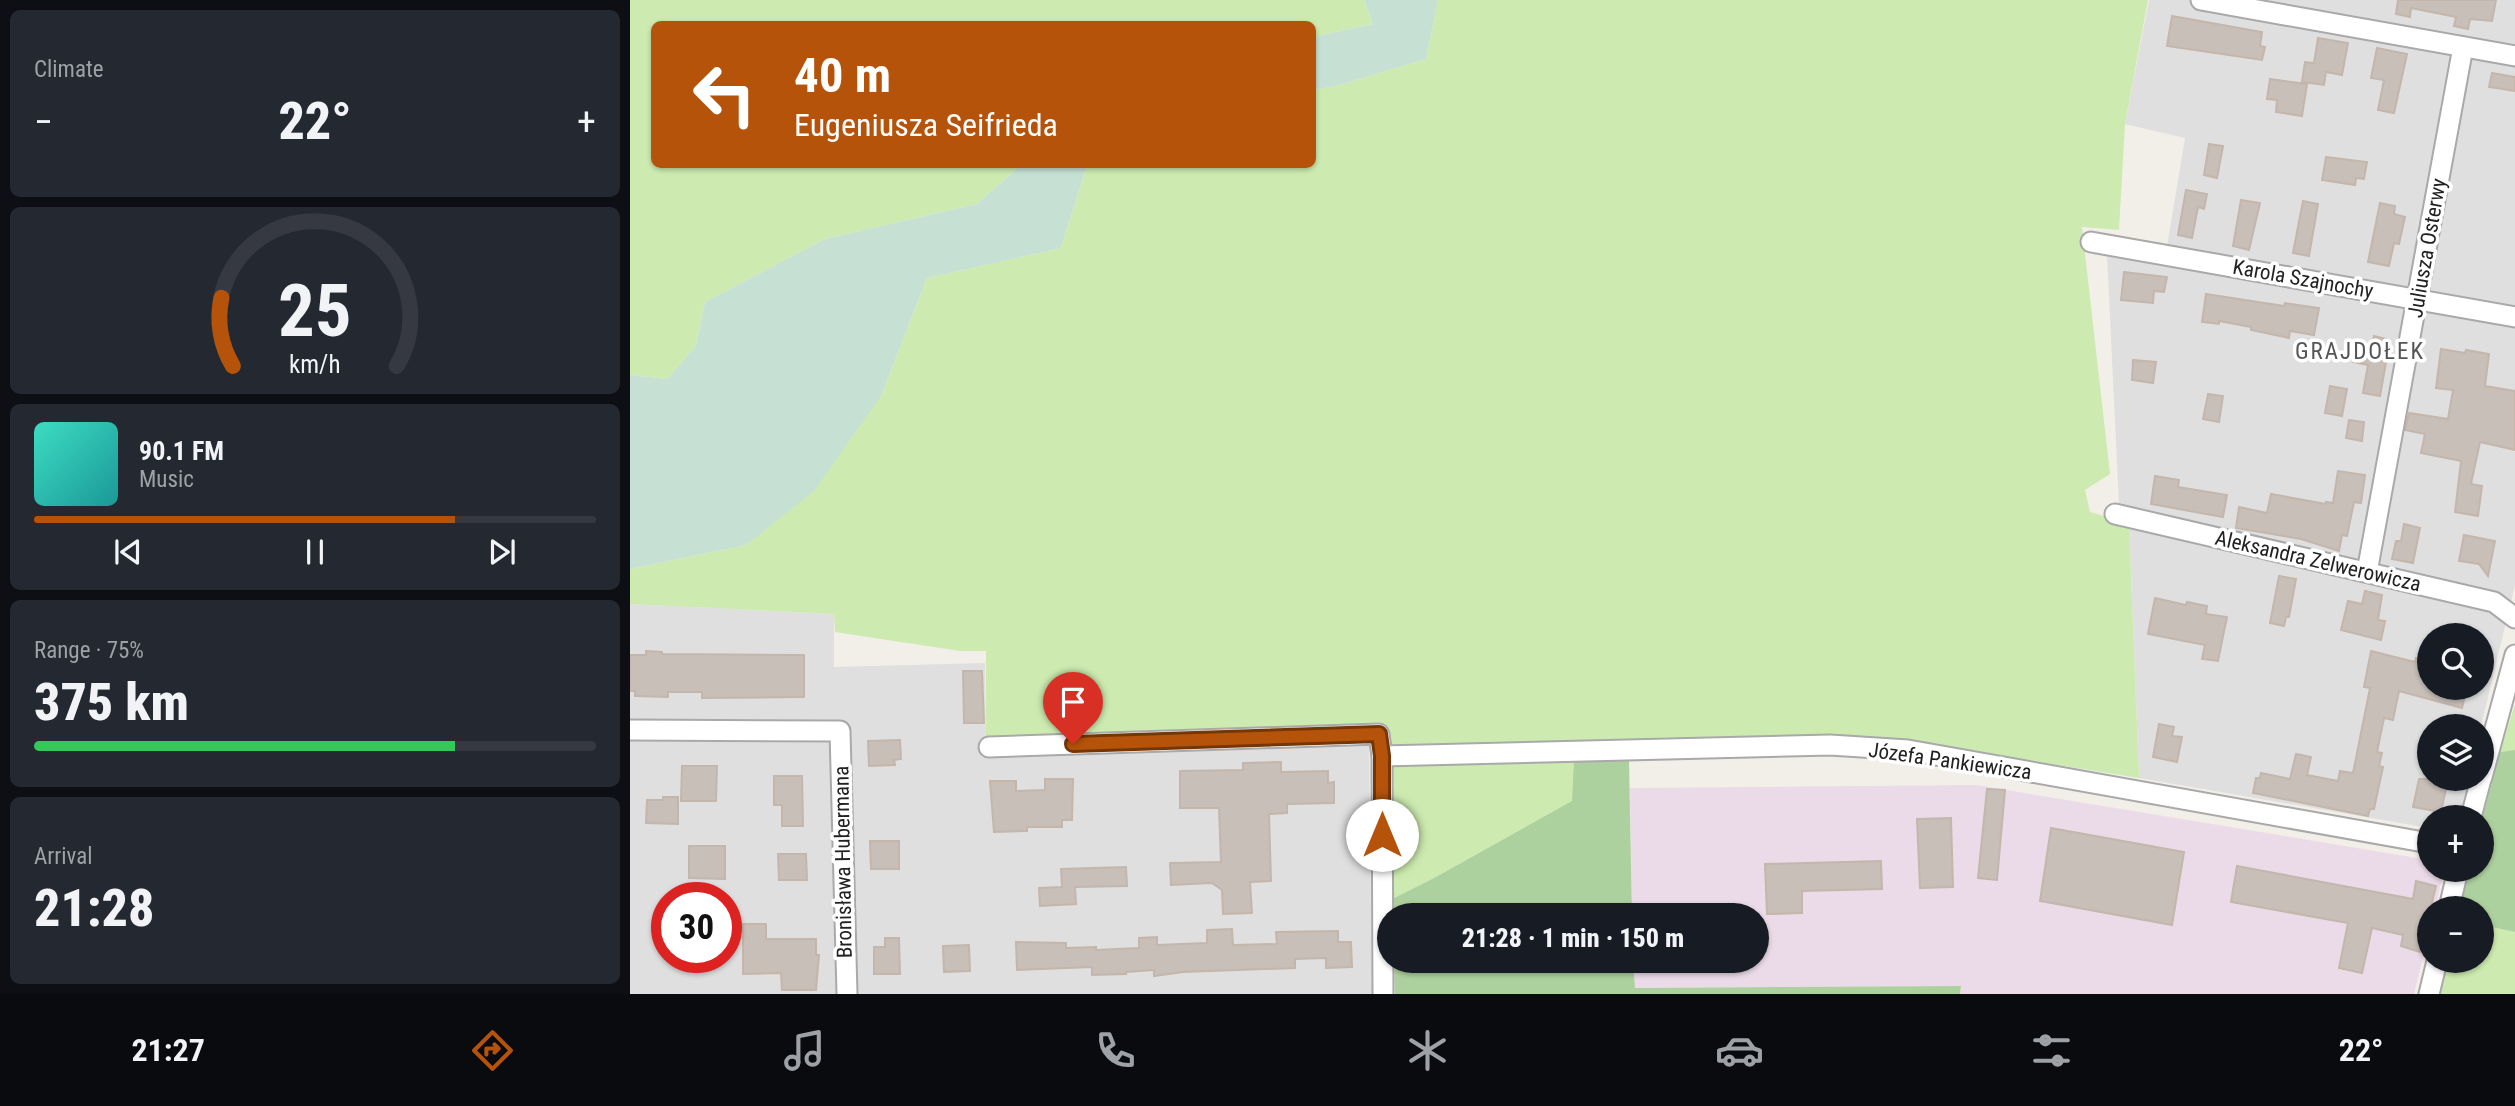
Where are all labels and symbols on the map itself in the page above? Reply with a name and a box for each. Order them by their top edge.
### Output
street label: Juliusza Osterwy [2403,176,2451,320]
street label: Karola Szajnochy [2231,255,2375,303]
district label: GRAJDOŁEK [2295,338,2425,365]
street label: Aleksandra Zelwerowicza [2213,526,2423,596]
pin [1043,672,1103,744]
street label: Józefa Pankiewicza [1867,738,2033,784]
street label: Bronisława Hubermana [829,766,857,958]
position arrow [1345,798,1419,872]
speed limit sign: 30 [651,882,742,973]

